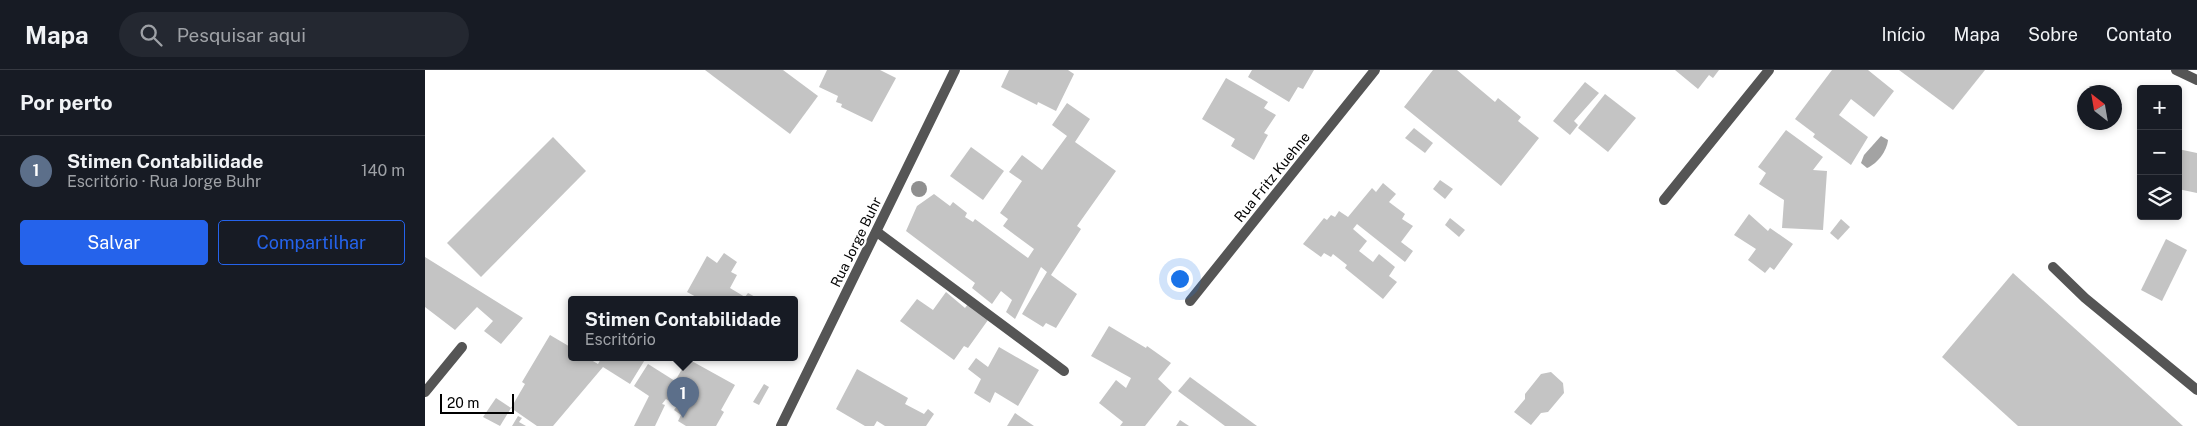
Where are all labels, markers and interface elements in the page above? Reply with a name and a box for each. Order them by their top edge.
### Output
search box [119,12,469,57]
text: Mapa [25,21,89,49]
icon: search [137,21,165,49]
text: Pesquisar aqui [177,24,306,46]
text: Início [1881,24,1926,45]
text: Mapa [1954,24,2000,45]
text: Sobre [2028,24,2078,45]
text: Contato [2106,24,2172,45]
north arrow [2077,85,2122,130]
map controls [2137,85,2182,220]
button: + [2137,85,2182,130]
text: Por perto [20,90,113,115]
street label: Rua Fritz Kuehne [1231,129,1313,225]
button: − [2137,130,2182,175]
text: Stimen Contabilidade [67,150,263,172]
text: 1 [33,161,39,180]
text: 140 m [361,161,405,180]
text: Escritório · Rua Jorge Buhr [67,172,261,191]
button: layers [2137,175,2182,220]
street label: Rua Jorge Buhr [827,194,885,290]
button: Salvar [20,220,208,265]
button: Compartilhar [218,220,405,265]
your location [1167,266,1193,292]
popup [568,296,798,361]
text: Stimen Contabilidade [585,308,781,330]
text: Escritório [585,330,656,349]
pin: 1 [667,377,699,418]
scale bar [440,391,514,414]
text: 20 m [447,395,479,411]

